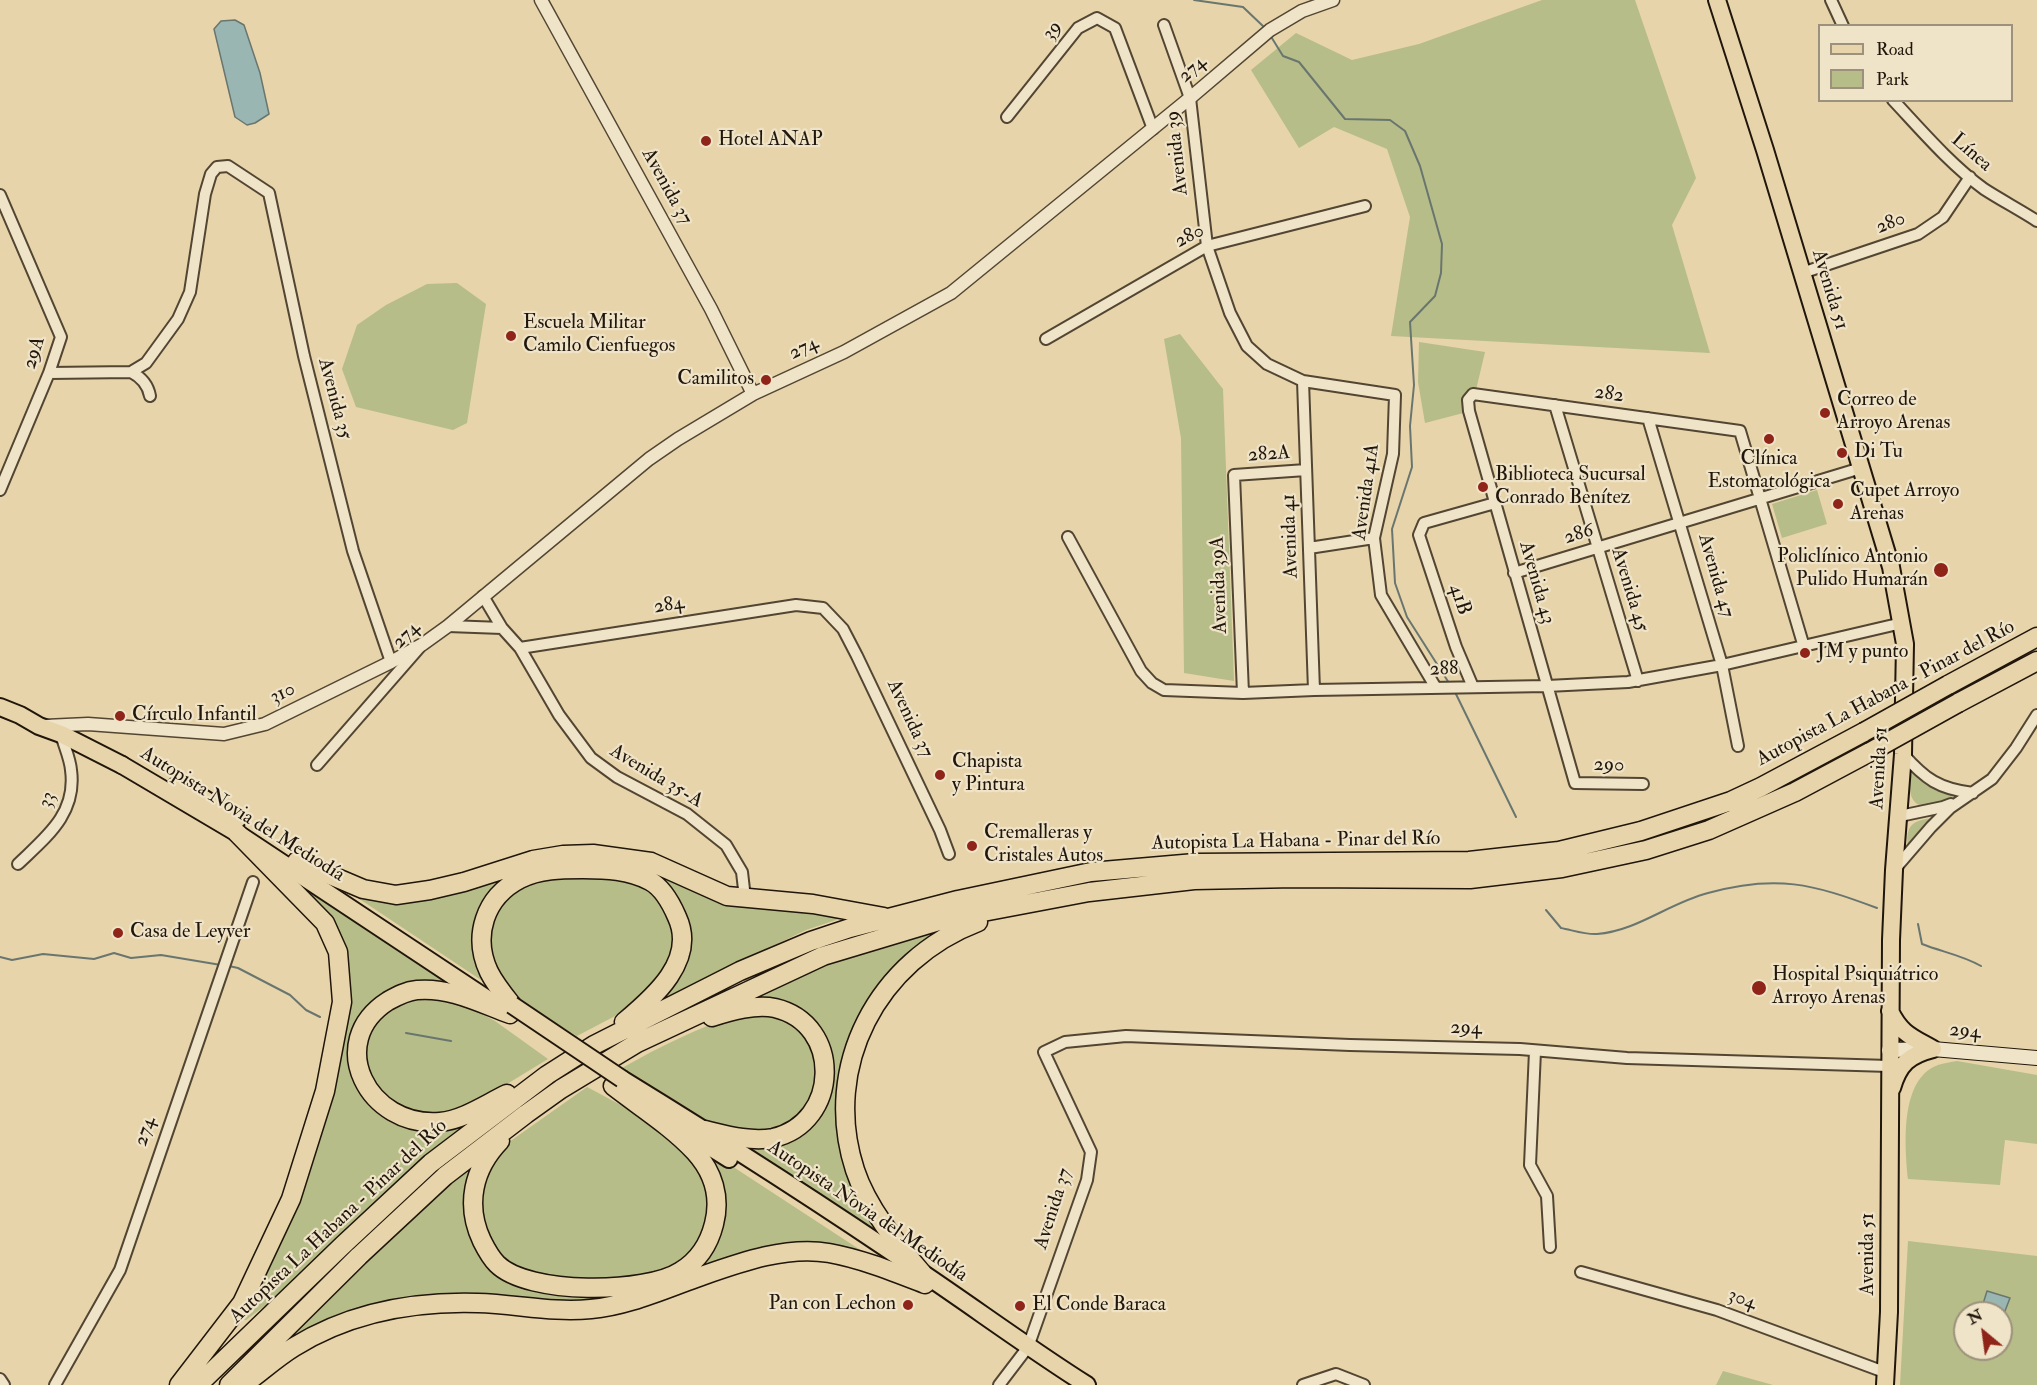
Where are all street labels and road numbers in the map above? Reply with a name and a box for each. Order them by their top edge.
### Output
street label: 39 [1038,16,1068,46]
street label: 274 [1174,51,1212,89]
street label: Avenida 39 [1162,110,1194,196]
street label: Línea [1946,129,1996,177]
street label: Avenida 37 [635,145,697,229]
street label: 280 [1873,207,1909,241]
street label: 280 [1171,220,1209,254]
street label: Avenida 51 [1805,247,1853,333]
street label: 274 [786,332,822,366]
street label: 29A [18,334,52,372]
street label: Avenida 35 [312,356,356,442]
street label: 282 [1593,381,1625,409]
street label: 282A [1247,442,1291,468]
street label: Avenida 41A [1348,442,1386,542]
street label: Avenida 41 [1278,493,1304,579]
street label: 286 [1561,519,1597,551]
street label: Avenida 47 [1692,531,1738,621]
street label: Avenida 39A [1206,536,1234,634]
street label: Avenida 43 [1513,539,1559,627]
street label: Avenida 45 [1605,545,1653,635]
street label: 41B [1443,582,1475,618]
street label: 284 [652,592,686,620]
street label: Autopista La Habana - Pinar del Río [1753,616,2019,772]
street label: 274 [388,617,426,655]
street label: 288 [1429,658,1459,682]
street label: Avenida 37 [880,676,938,762]
street label: 310 [267,678,299,710]
street label: Avenida 51 [1866,726,1894,810]
street label: Avenida 35-A [605,740,707,814]
street label: Autopista Novia del Mediodía [135,742,349,888]
street label: 290 [1593,754,1625,778]
street label: 33 [34,789,62,811]
street label: Autopista La Habana - Pinar del Río [1151,827,1441,857]
street label: 294 [1450,1017,1482,1041]
street label: 294 [1948,1019,1982,1045]
street label: 274 [130,1114,162,1150]
street label: Autopista La Habana - Pinar del Río [225,1115,453,1329]
street label: Autopista Novia del Mediodía [762,1136,972,1288]
street label: Avenida 37 [1030,1165,1078,1253]
street label: Avenida 51 [1857,1213,1881,1295]
street label: 304 [1724,1284,1760,1316]

